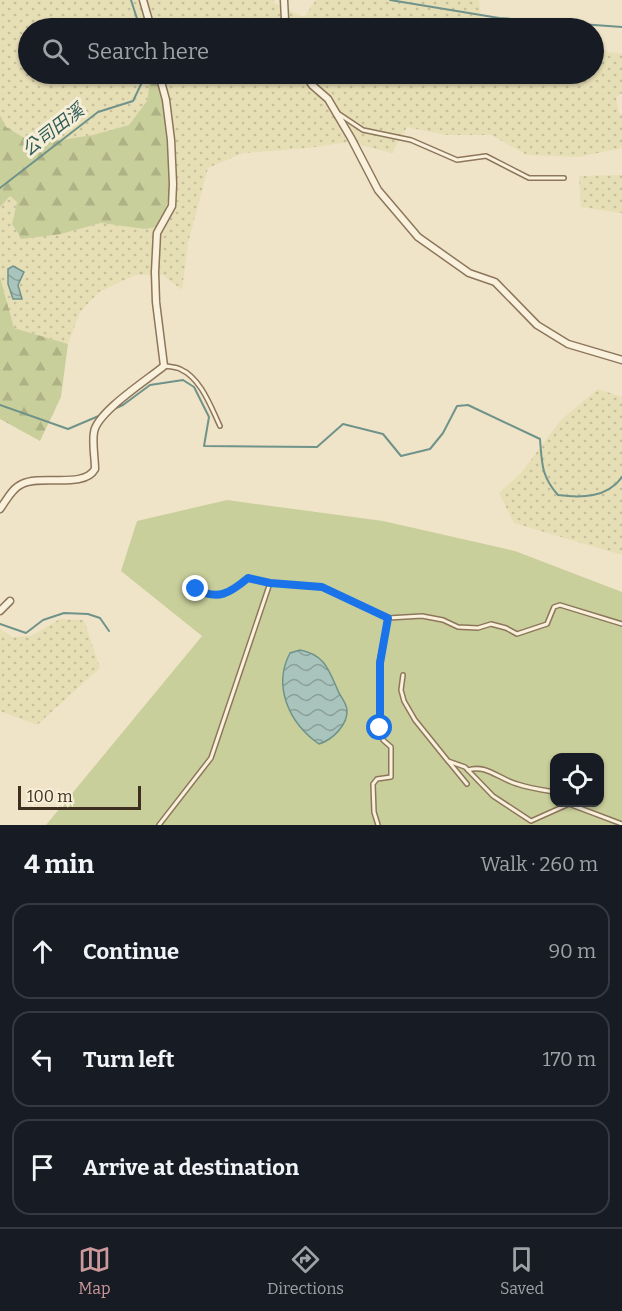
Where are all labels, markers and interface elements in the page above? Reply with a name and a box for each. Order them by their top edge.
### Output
search box [18,18,604,84]
icon: search [39,35,72,68]
text: Search here [87,38,209,65]
water label: 公司田溪 [18,97,91,161]
route end [182,575,208,601]
route start [366,714,392,740]
map controls [550,753,604,807]
button: locate [550,753,604,807]
scale bar [18,783,141,810]
text: 100 m [27,787,72,806]
text: 4 min [24,849,94,880]
text: Walk · 260 m [480,852,598,876]
icon: ahead [26,935,59,968]
text: Continue [83,938,179,965]
text: 90 m [548,939,596,963]
icon: left [26,1043,59,1076]
text: Turn left [83,1046,175,1073]
text: 170 m [543,1047,596,1071]
icon: arrive [26,1151,59,1184]
text: Arrive at destination [83,1154,299,1181]
tab: Map [78,1243,111,1298]
tab: Directions [267,1243,344,1298]
tab: Saved [500,1243,544,1298]

